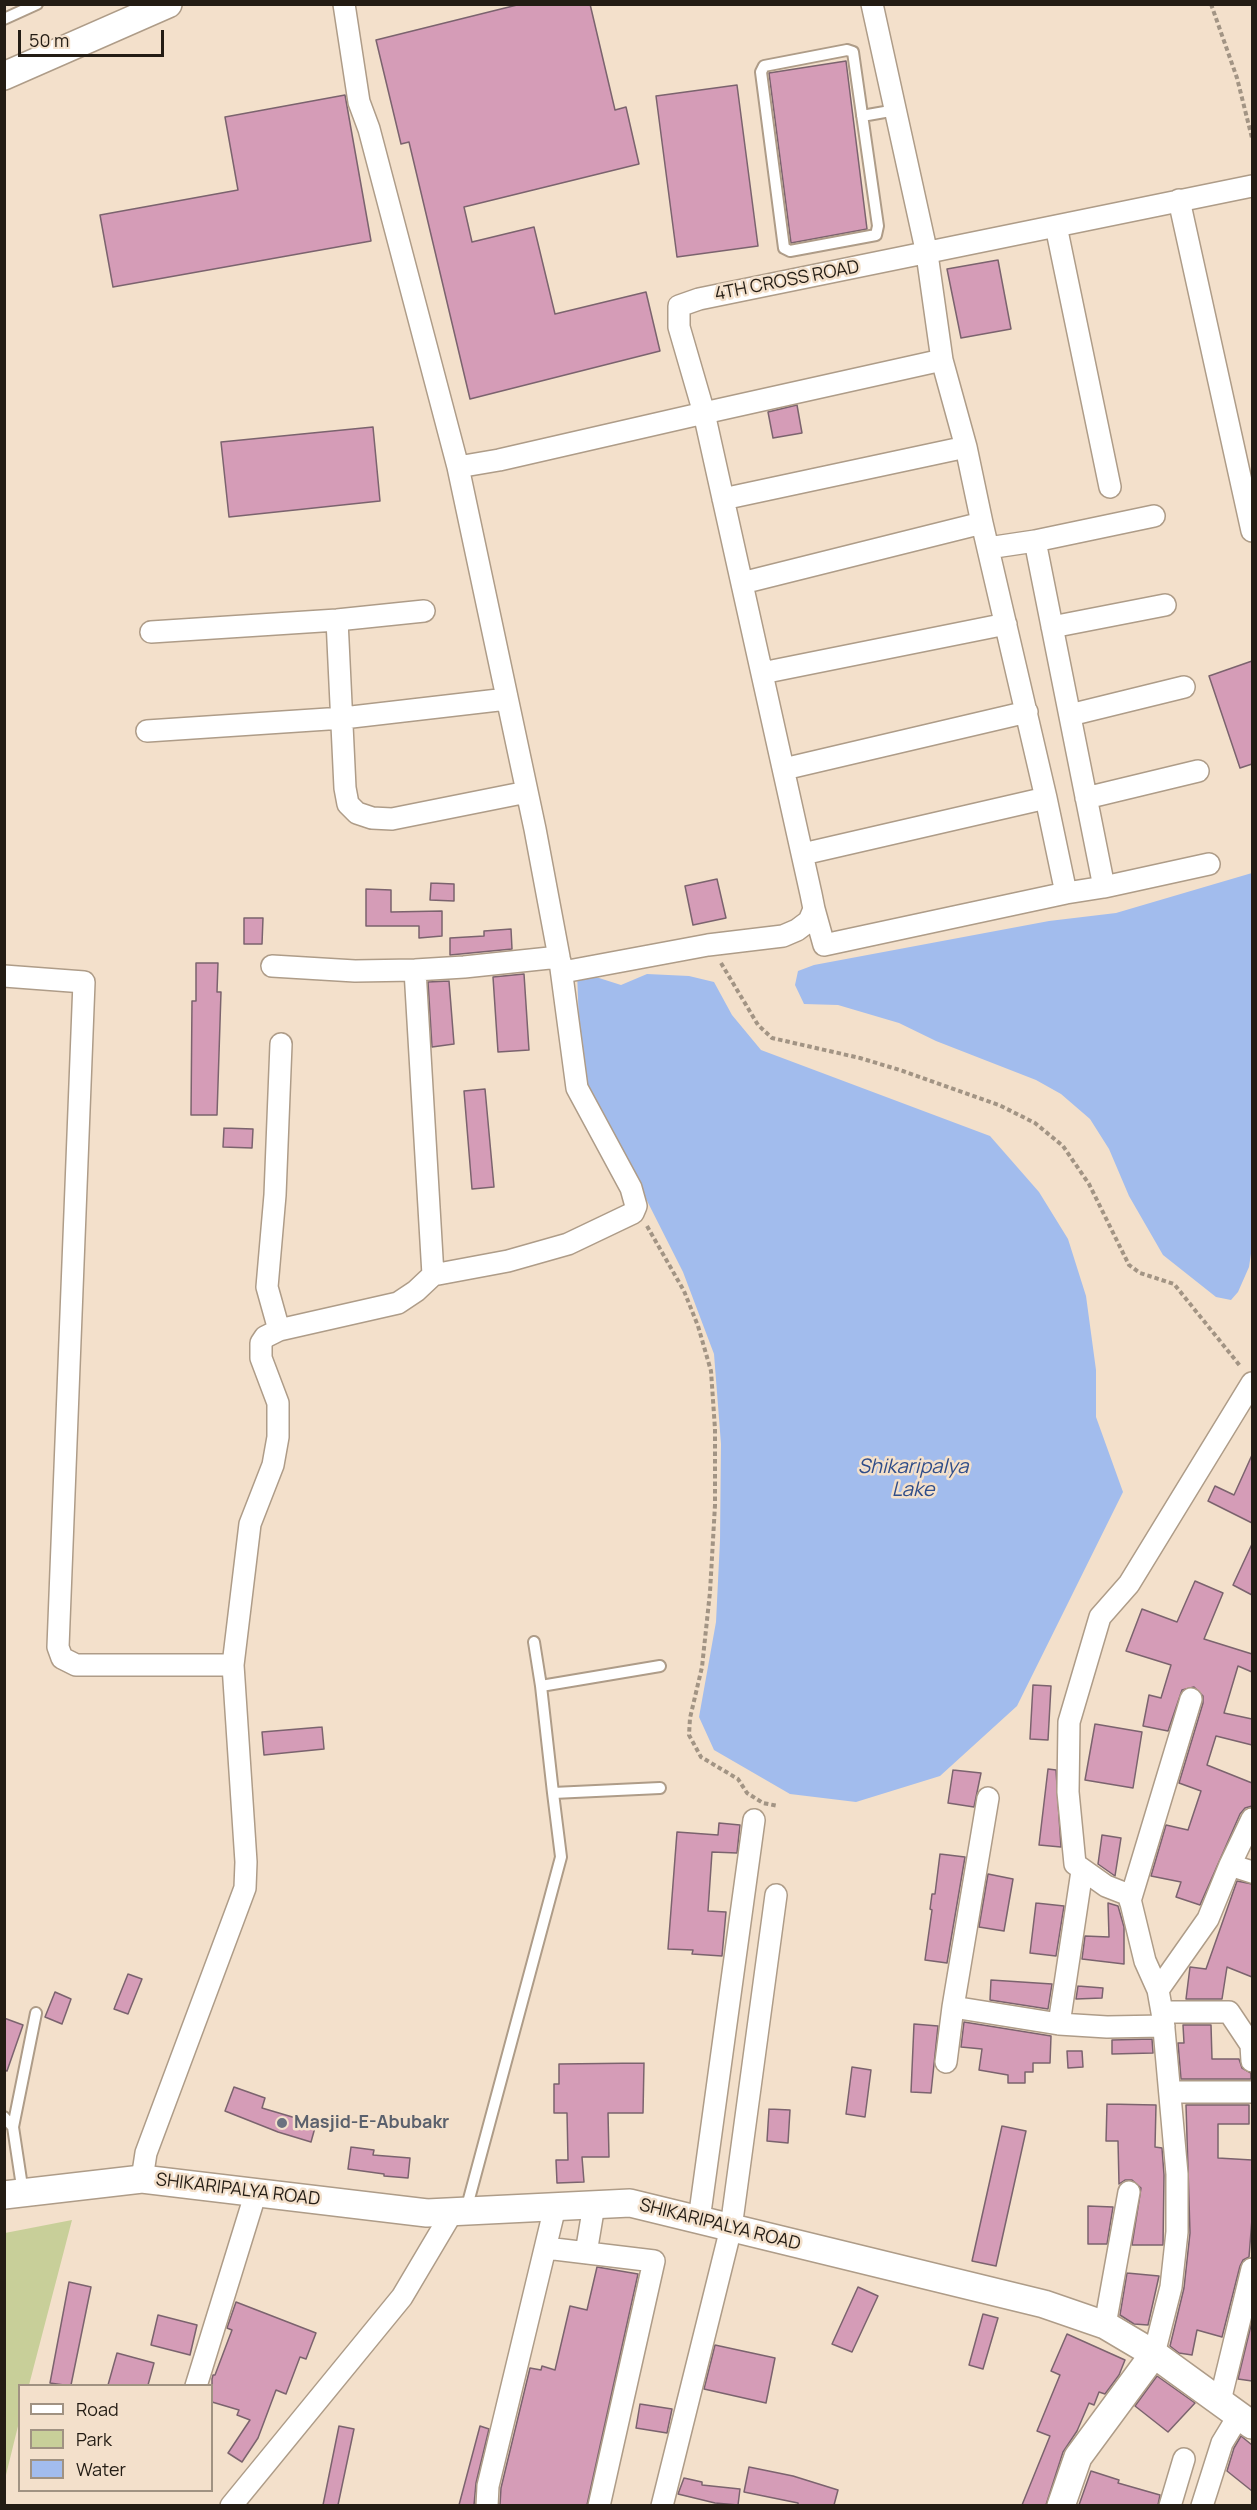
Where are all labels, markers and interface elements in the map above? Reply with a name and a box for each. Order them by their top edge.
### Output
scale bar [21,18,166,56]
text: 50 m [29,28,69,52]
street label: 4TH CROSS ROAD [713,256,861,306]
water label: Shikaripalya Lake [858,1455,968,1502]
place label: Masjid-E-Abubakr [294,2112,449,2134]
marker: Masjid-E-Abubakr [275,2116,289,2130]
street label: SHIKARIPALYA ROAD [155,2169,321,2211]
street label: SHIKARIPALYA ROAD [637,2195,803,2255]
legend [18,2384,213,2492]
text: Road [76,2397,119,2421]
text: Park [76,2427,112,2451]
text: Water [76,2457,126,2481]

